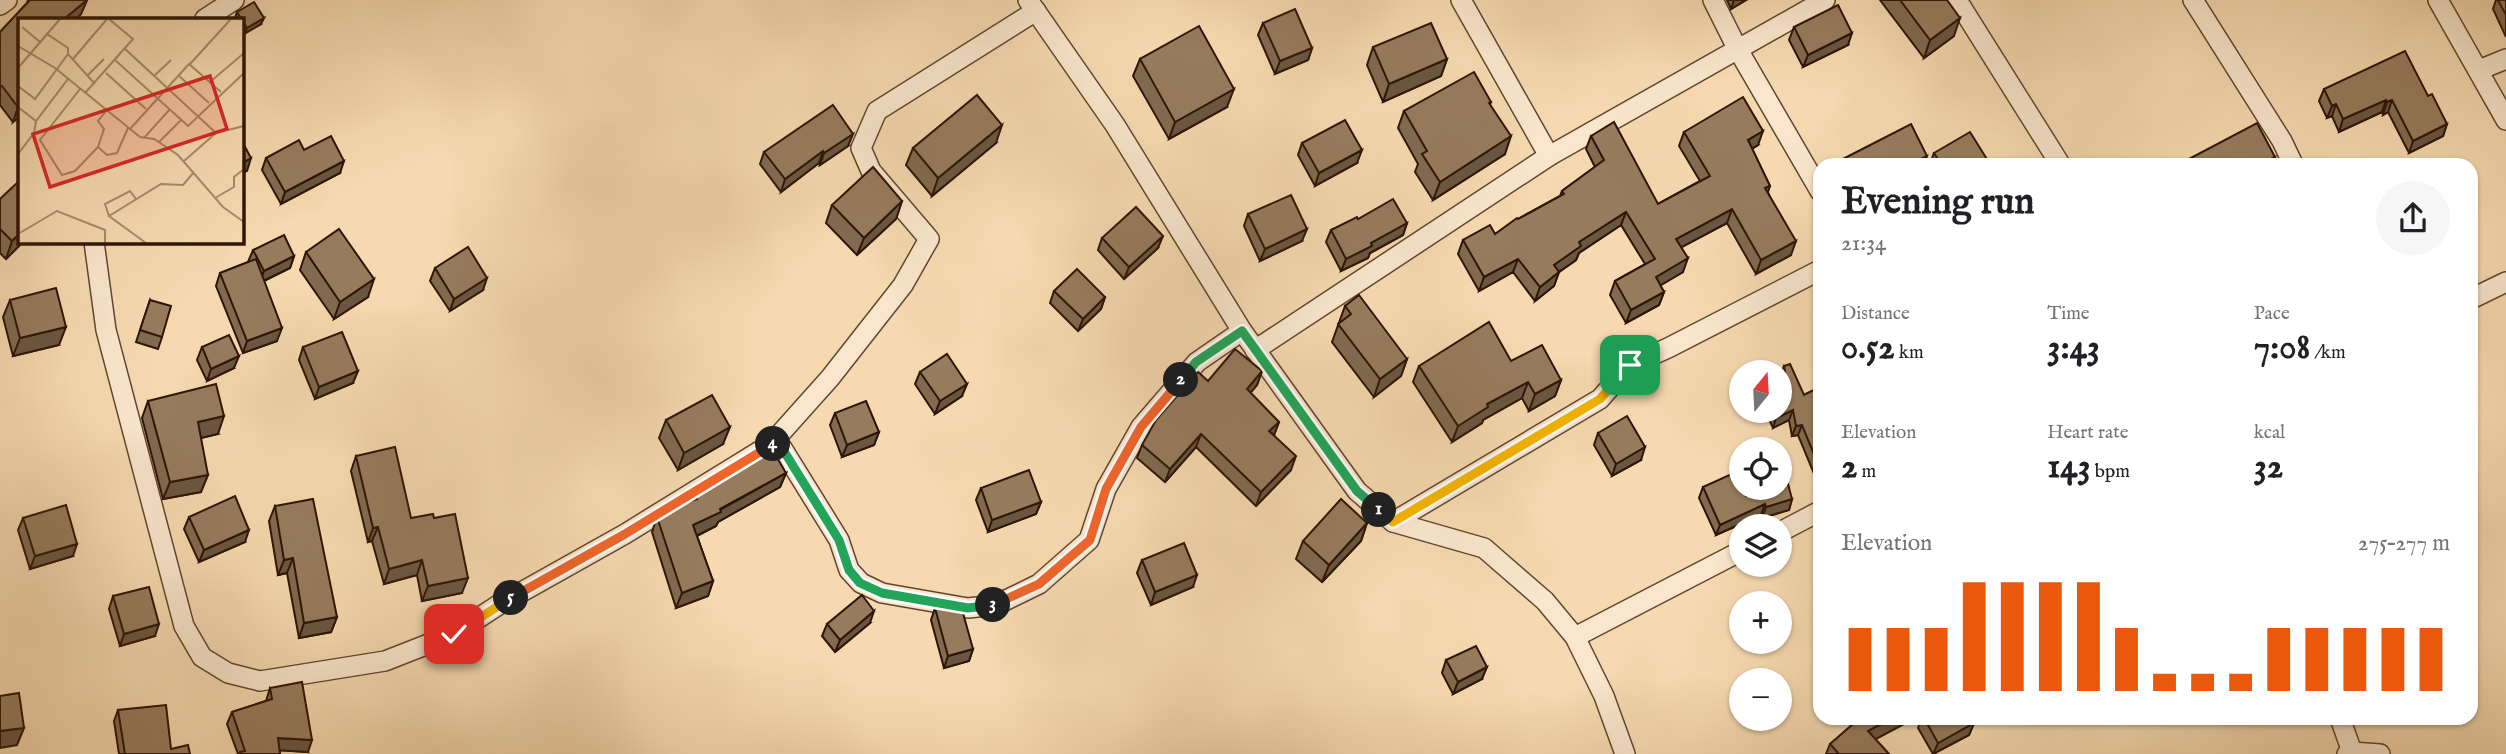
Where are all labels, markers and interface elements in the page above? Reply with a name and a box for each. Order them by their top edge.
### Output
inset map [18,18,243,243]
text: Evening run [1841,179,2035,227]
button: share [2376,181,2450,255]
text: 21:34 [1841,229,1886,258]
text: Distance [1841,302,1910,326]
text: Time [2047,302,2090,326]
text: Pace [2254,302,2290,326]
text: 0.52 [1841,326,1895,371]
text: 3:43 [2047,326,2100,371]
text: 7:08 [2254,326,2310,371]
pin [1600,335,1660,395]
text: km [1895,341,1924,365]
text: /km [2310,341,2346,365]
icon: arrive [1611,346,1649,384]
north arrow [1729,360,1792,424]
map controls [1729,360,1792,731]
pin: 2 [1164,362,1198,398]
text: 2 [1176,367,1185,391]
text: Elevation [1841,421,1916,445]
text: Heart rate [2047,421,2128,445]
text: kcal [2254,421,2285,445]
pin: 4 [756,426,790,462]
text: 4 [768,431,777,455]
button: locate [1729,437,1792,500]
text: 2 [1841,445,1857,490]
text: 143 [2047,445,2091,490]
text: 32 [2254,445,2283,490]
text: m [1857,460,1876,484]
text: bpm [2091,460,2130,484]
pin: 1 [1362,492,1396,528]
text: 1 [1375,497,1382,521]
button: layers [1729,514,1792,577]
text: Elevation [1841,529,1932,558]
text: 275–277 m [2358,529,2450,558]
pin: 5 [494,580,528,616]
text: 5 [507,585,514,609]
pin: 3 [976,588,1010,622]
button: + [1729,591,1792,654]
text: 3 [989,592,996,616]
pin [424,604,484,664]
icon: check [435,615,473,653]
button: − [1729,668,1792,731]

